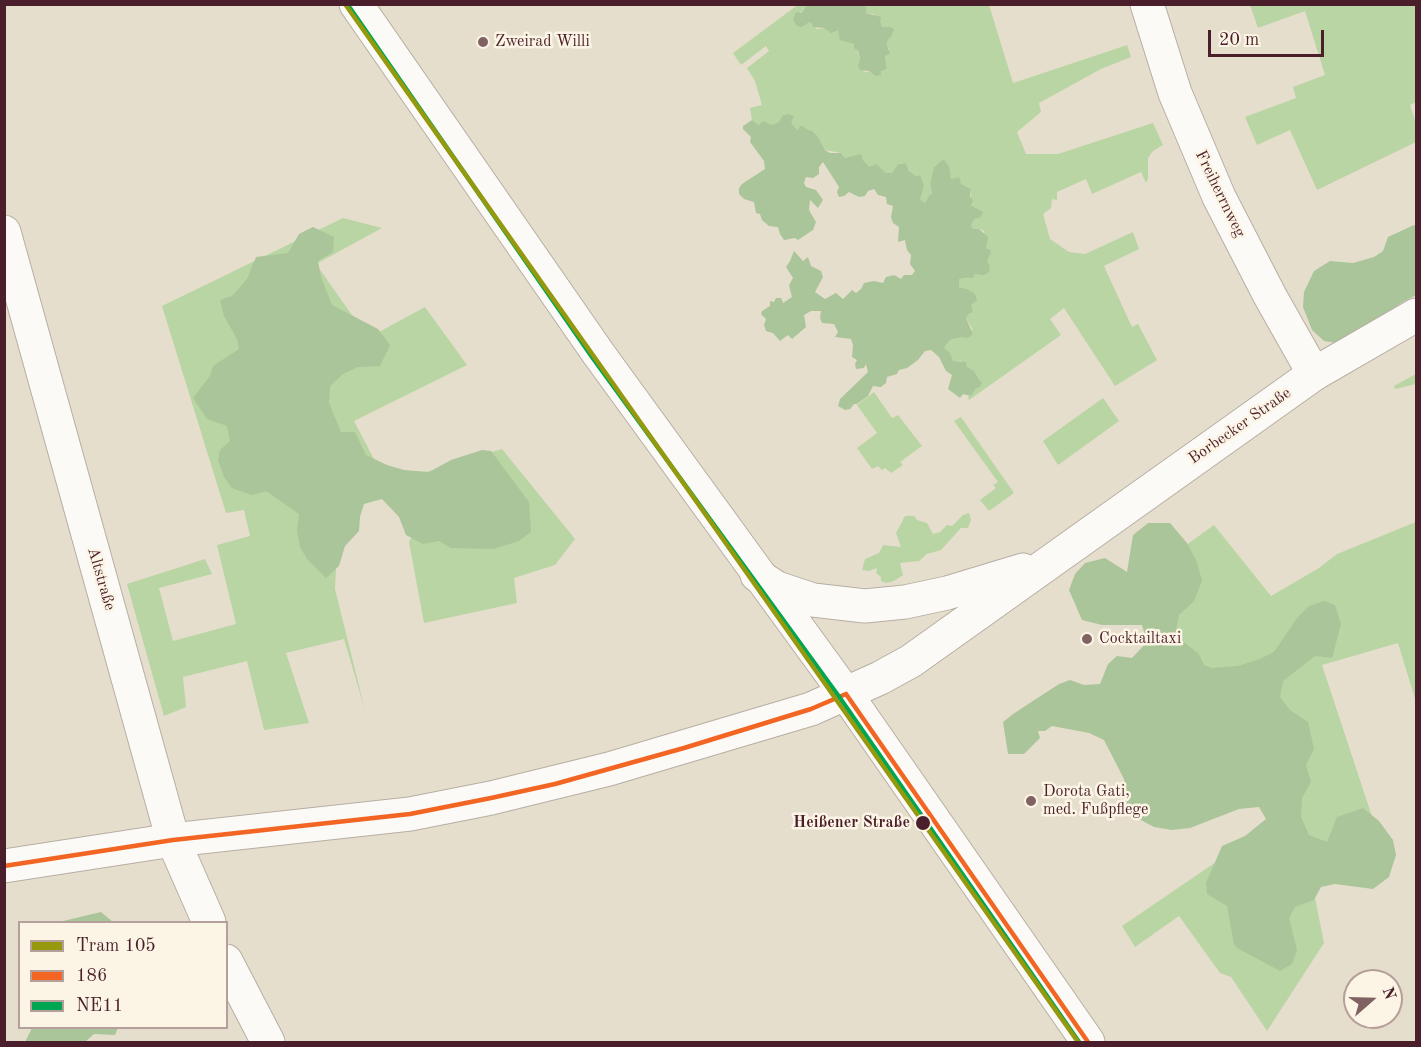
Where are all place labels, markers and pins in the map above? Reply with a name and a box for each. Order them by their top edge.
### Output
place label: Zweirad Willi [495,32,590,52]
marker: Zweirad Willi [476,35,490,49]
place label: Cocktailtaxi [1099,629,1181,649]
marker: Cocktailtaxi [1080,632,1094,646]
place label: Dorota Gati, med. Fußpflege [1043,782,1148,820]
marker: Dorota Gati, med. Fußpflege [1024,794,1038,808]
place label: Heißener Straße [793,813,910,833]
marker: Heißener Straße [914,814,932,832]

